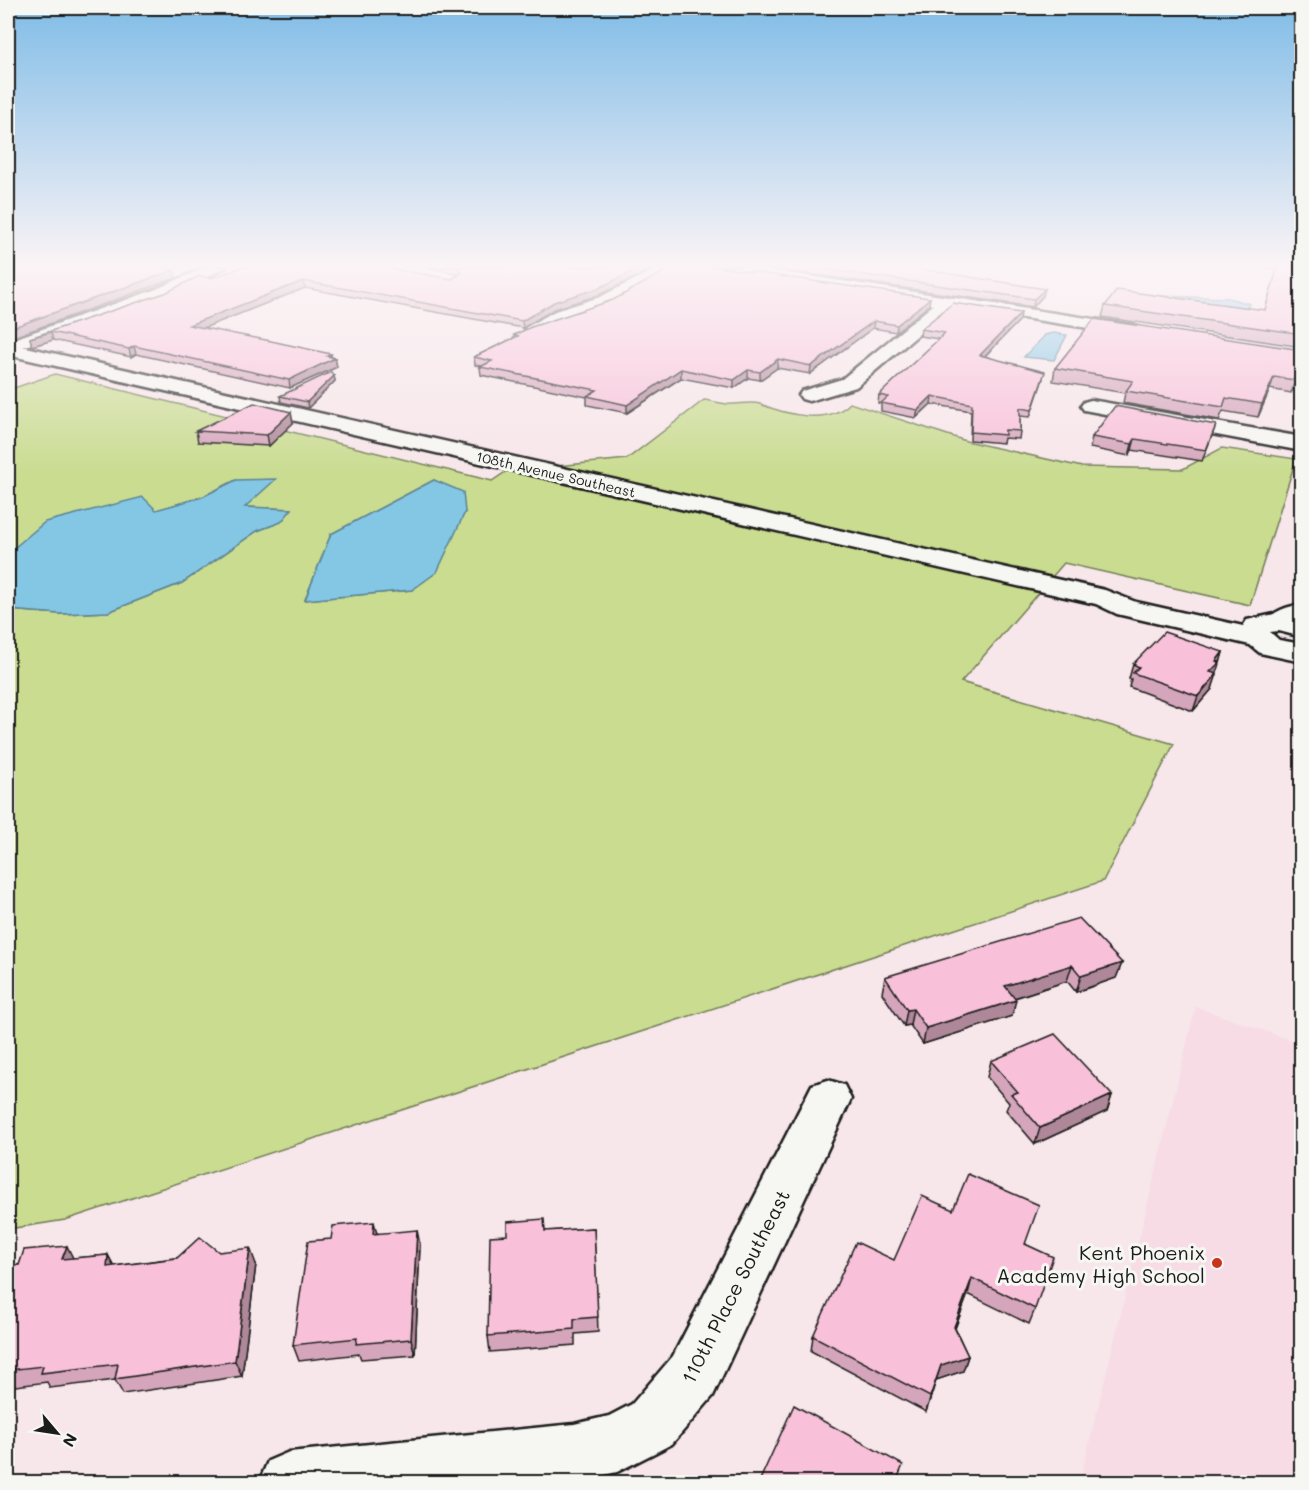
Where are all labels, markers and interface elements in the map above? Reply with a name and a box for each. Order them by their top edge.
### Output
street label: 108th Avenue Southeast [474,446,638,502]
street label: 110th Place Southeast [675,1185,795,1387]
place label: Kent Phoenix Academy High School [996,1239,1205,1288]
marker: Kent Phoenix Academy High School [1210,1256,1224,1270]
north arrow [27,1403,87,1463]
text: N [58,1430,83,1451]

